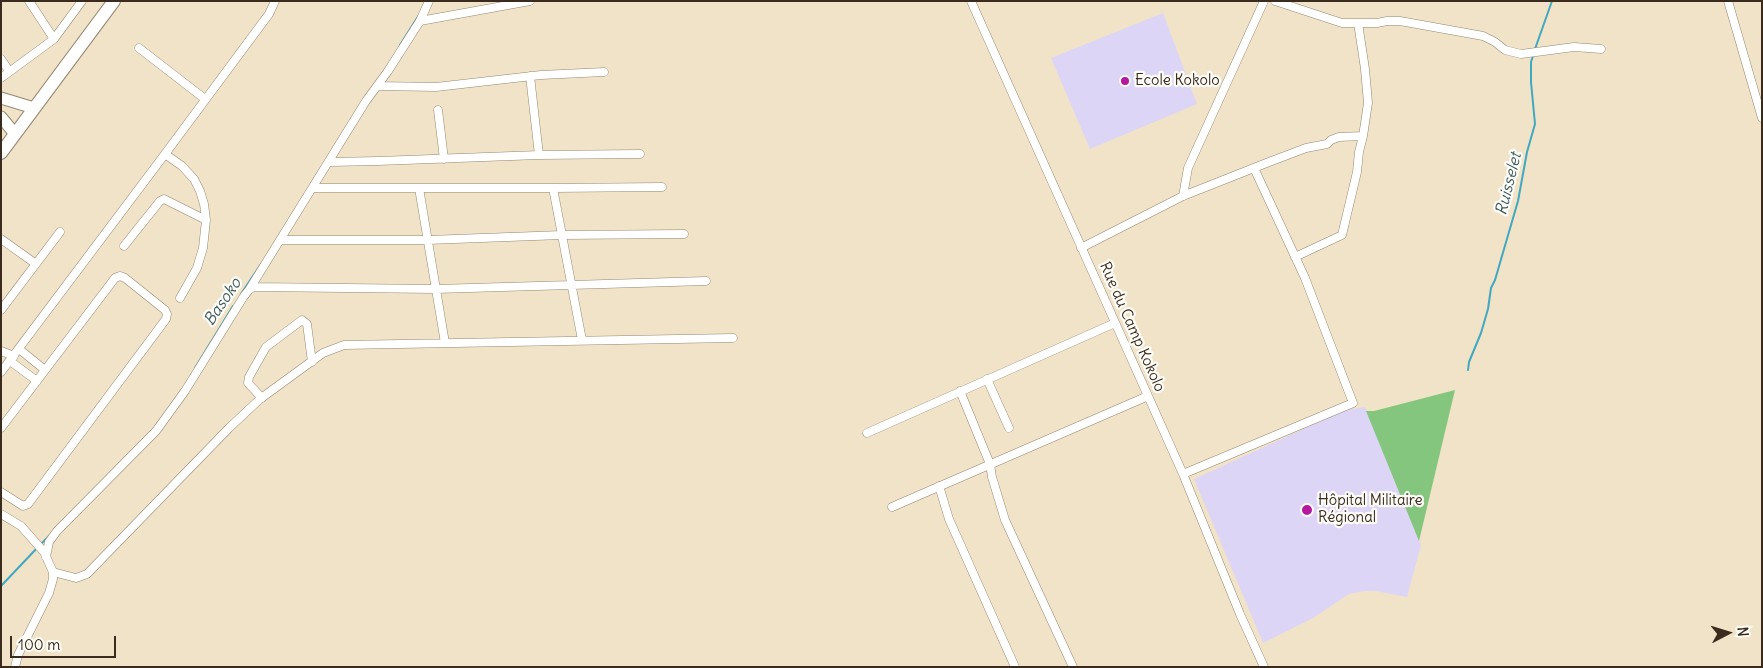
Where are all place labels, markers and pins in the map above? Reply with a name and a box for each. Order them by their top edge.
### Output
place label: Ecole Kokolo [1135,72,1220,90]
marker: Ecole Kokolo [1119,75,1131,87]
place label: Hôpital Militaire Régional [1318,492,1423,527]
marker: Hôpital Militaire Régional [1300,503,1314,517]

